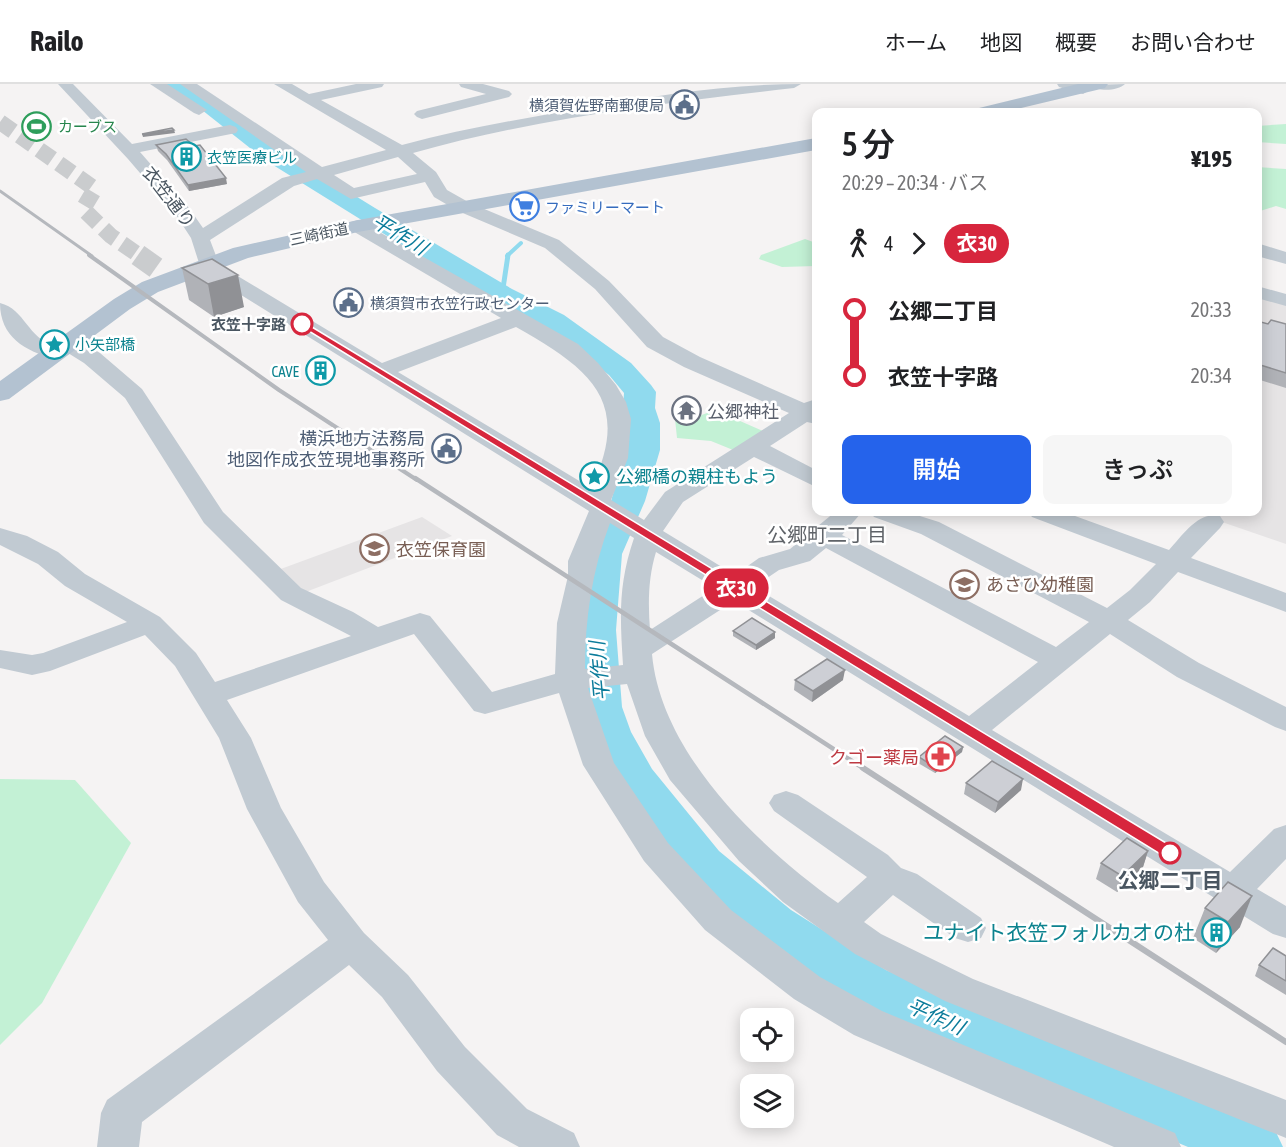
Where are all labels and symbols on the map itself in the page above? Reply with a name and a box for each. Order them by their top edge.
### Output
public building icon: 横須賀佐野南郵便局 [669,89,701,121]
place label: 横須賀佐野南郵便局 [529,97,664,114]
sports icon: カーブス [21,110,53,142]
place label: カーブス [58,118,117,135]
building icon: 衣笠医療ビル [170,141,202,173]
place label: 衣笠医療ビル [207,149,297,166]
street label: 衣笠通り [139,162,199,232]
supermarket icon: ファミリーマート [508,191,540,223]
place label: ファミリーマート [545,199,665,216]
water label: 平作川 [368,209,433,260]
street label: 三崎街道 [288,219,350,249]
public building icon: 横須賀市衣笠行政センター [333,287,365,319]
place label: 横須賀市衣笠行政センター [370,295,550,312]
marker: 衣笠十字路 [291,313,313,335]
place label: 衣笠十字路 [211,316,286,333]
place icon: 小矢部橋 [38,328,70,360]
place label: 小矢部橋 [75,336,135,353]
building icon: CAVE [304,355,336,387]
place label: CAVE [271,363,300,380]
temple icon: 公郷神社 [670,395,702,427]
place label: 公郷神社 [707,401,779,422]
place label: 横浜地方法務局 地図作成衣笠現地事務所 [227,428,425,470]
public building icon: 横浜地方法務局 地図作成衣笠現地事務所 [430,432,462,464]
place icon: 公郷橋の親柱もよう [579,460,611,492]
place label: 公郷橋の親柱もよう [616,466,778,487]
district label: 公郷町二丁目 [767,523,887,546]
school or university icon: 衣笠保育園 [359,533,391,565]
place label: 衣笠保育園 [396,539,486,560]
line badge: 衣30 [702,568,771,608]
school or university icon: あさひ幼稚園 [949,568,981,600]
place label: あさひ幼稚園 [986,574,1094,595]
water label: 平作川 [585,638,613,702]
pharmacy icon: クゴー薬局 [924,741,956,773]
place label: クゴー薬局 [829,747,919,768]
marker: 公郷二丁目 [1159,842,1181,864]
place label: 公郷二丁目 [1118,868,1223,892]
building icon: ユナイト衣笠フォルカオの杜 [1200,916,1232,948]
place label: ユナイト衣笠フォルカオの杜 [923,920,1195,944]
water label: 平作川 [904,993,970,1040]

